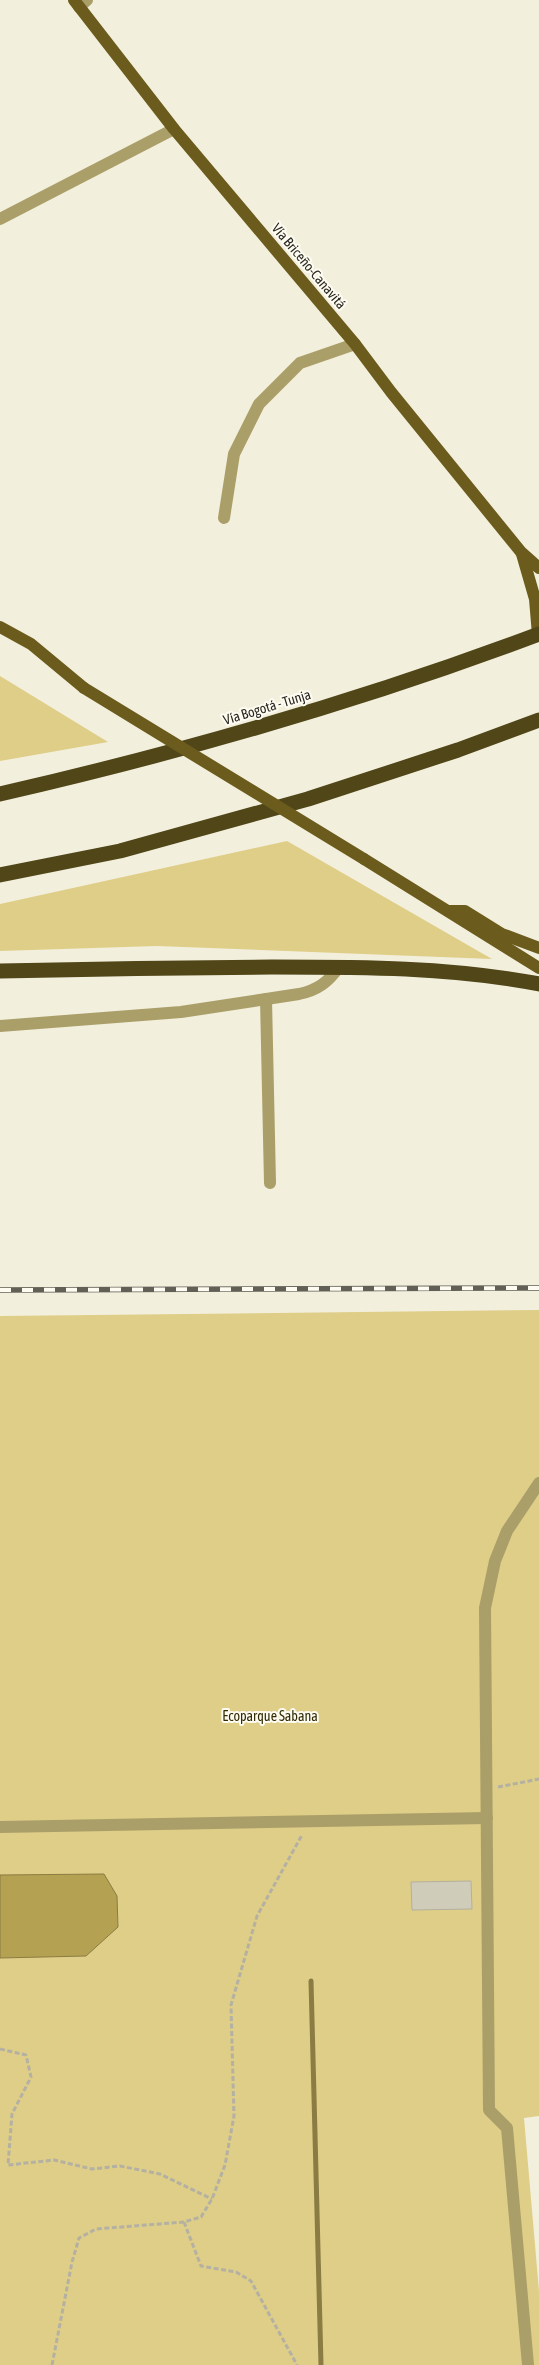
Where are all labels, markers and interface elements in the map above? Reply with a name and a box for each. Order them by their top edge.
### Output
street label: Vía Briceño-Canavitá [269,220,349,312]
street label: Vía Bogotá - Tunja [221,686,313,728]
park label: Ecoparque Sabana [222,1708,318,1724]

